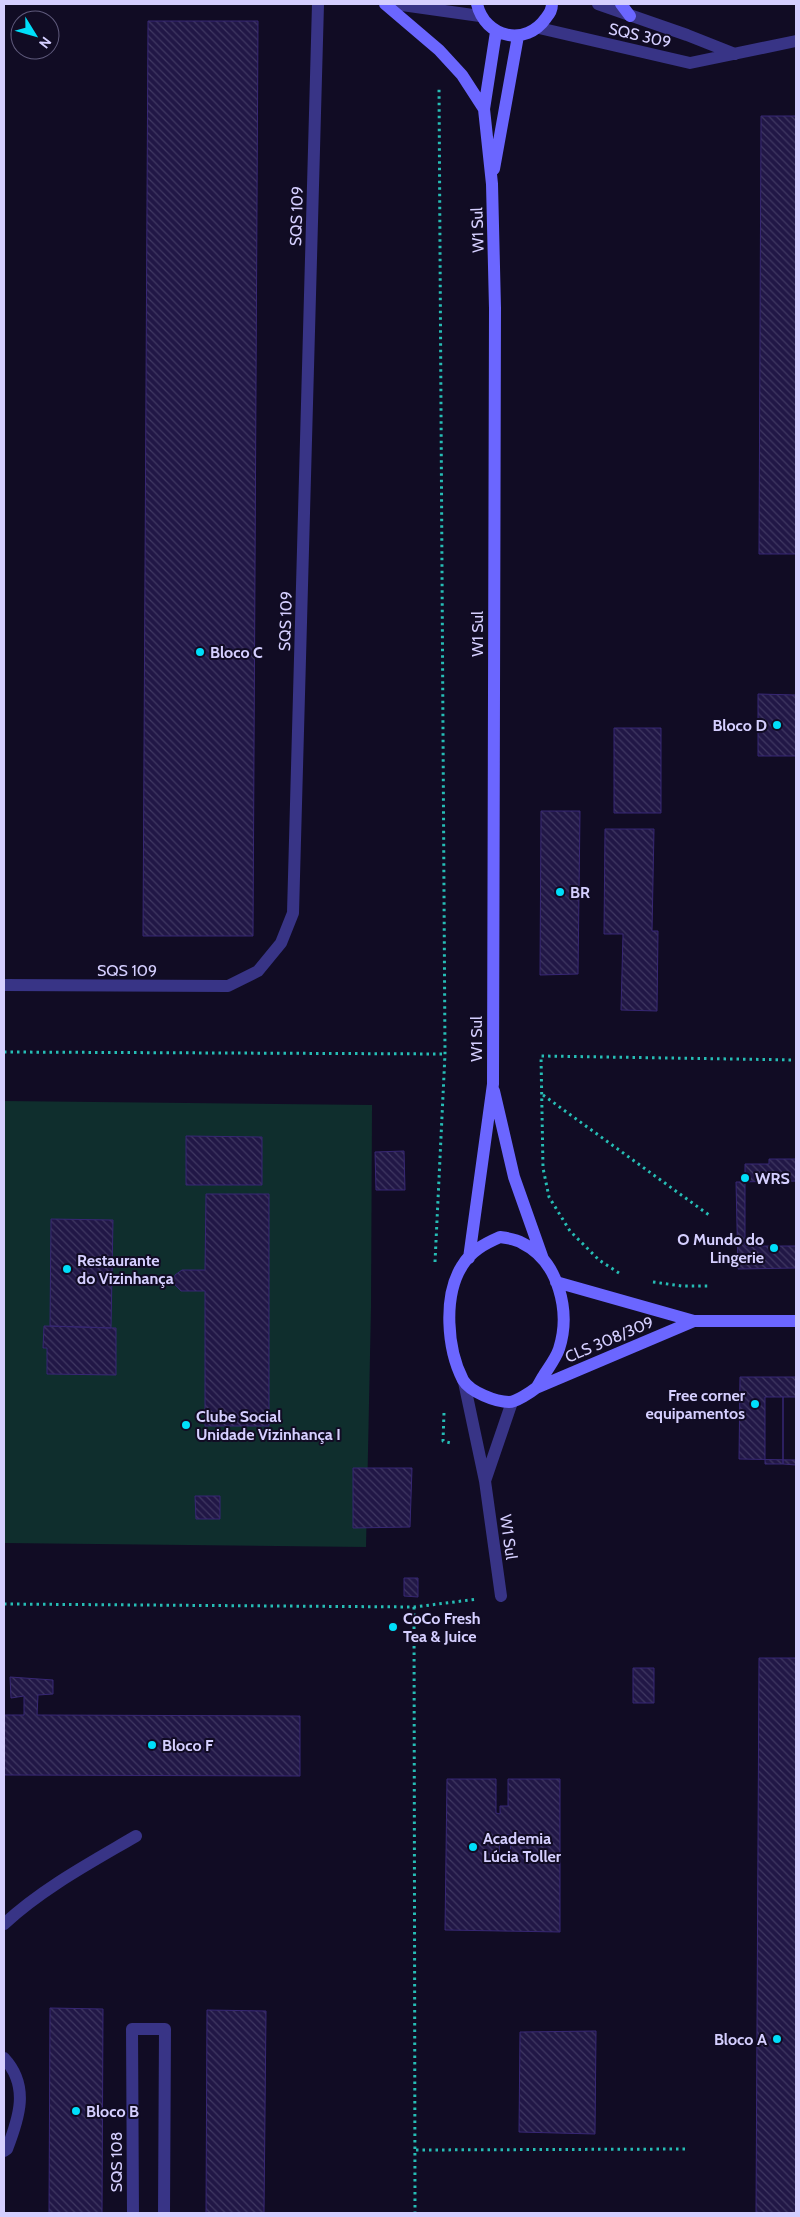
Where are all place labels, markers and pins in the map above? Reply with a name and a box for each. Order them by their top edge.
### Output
place label: Bloco C [210,643,263,662]
marker: Bloco C [194,646,206,658]
place label: Bloco D [712,716,767,735]
marker: Bloco D [771,719,783,731]
place label: BR [570,883,590,902]
marker: BR [554,886,566,898]
place label: WRS [755,1169,790,1188]
marker: WRS [739,1172,751,1184]
place label: O Mundo do Lingerie [677,1230,764,1267]
marker: O Mundo do Lingerie [768,1242,780,1254]
place label: Restaurante do Vizinhança [77,1251,174,1288]
marker: Restaurante do Vizinhança [61,1263,73,1275]
place label: Free corner equipamentos [646,1386,746,1423]
marker: Free corner equipamentos [749,1398,761,1410]
place label: Clube Social Unidade Vizinhança I [196,1407,341,1444]
marker: Clube Social Unidade Vizinhança I [180,1419,192,1431]
place label: CoCo Fresh Tea & Juice [403,1609,481,1646]
marker: CoCo Fresh Tea & Juice [387,1621,399,1633]
place label: Bloco F [162,1736,214,1755]
marker: Bloco F [146,1739,158,1751]
place label: Academia Lúcia Toller [483,1829,562,1866]
marker: Academia Lúcia Toller [467,1841,479,1853]
place label: Bloco A [714,2030,767,2049]
marker: Bloco A [771,2033,783,2045]
place label: Bloco B [86,2102,139,2121]
marker: Bloco B [70,2105,82,2117]

